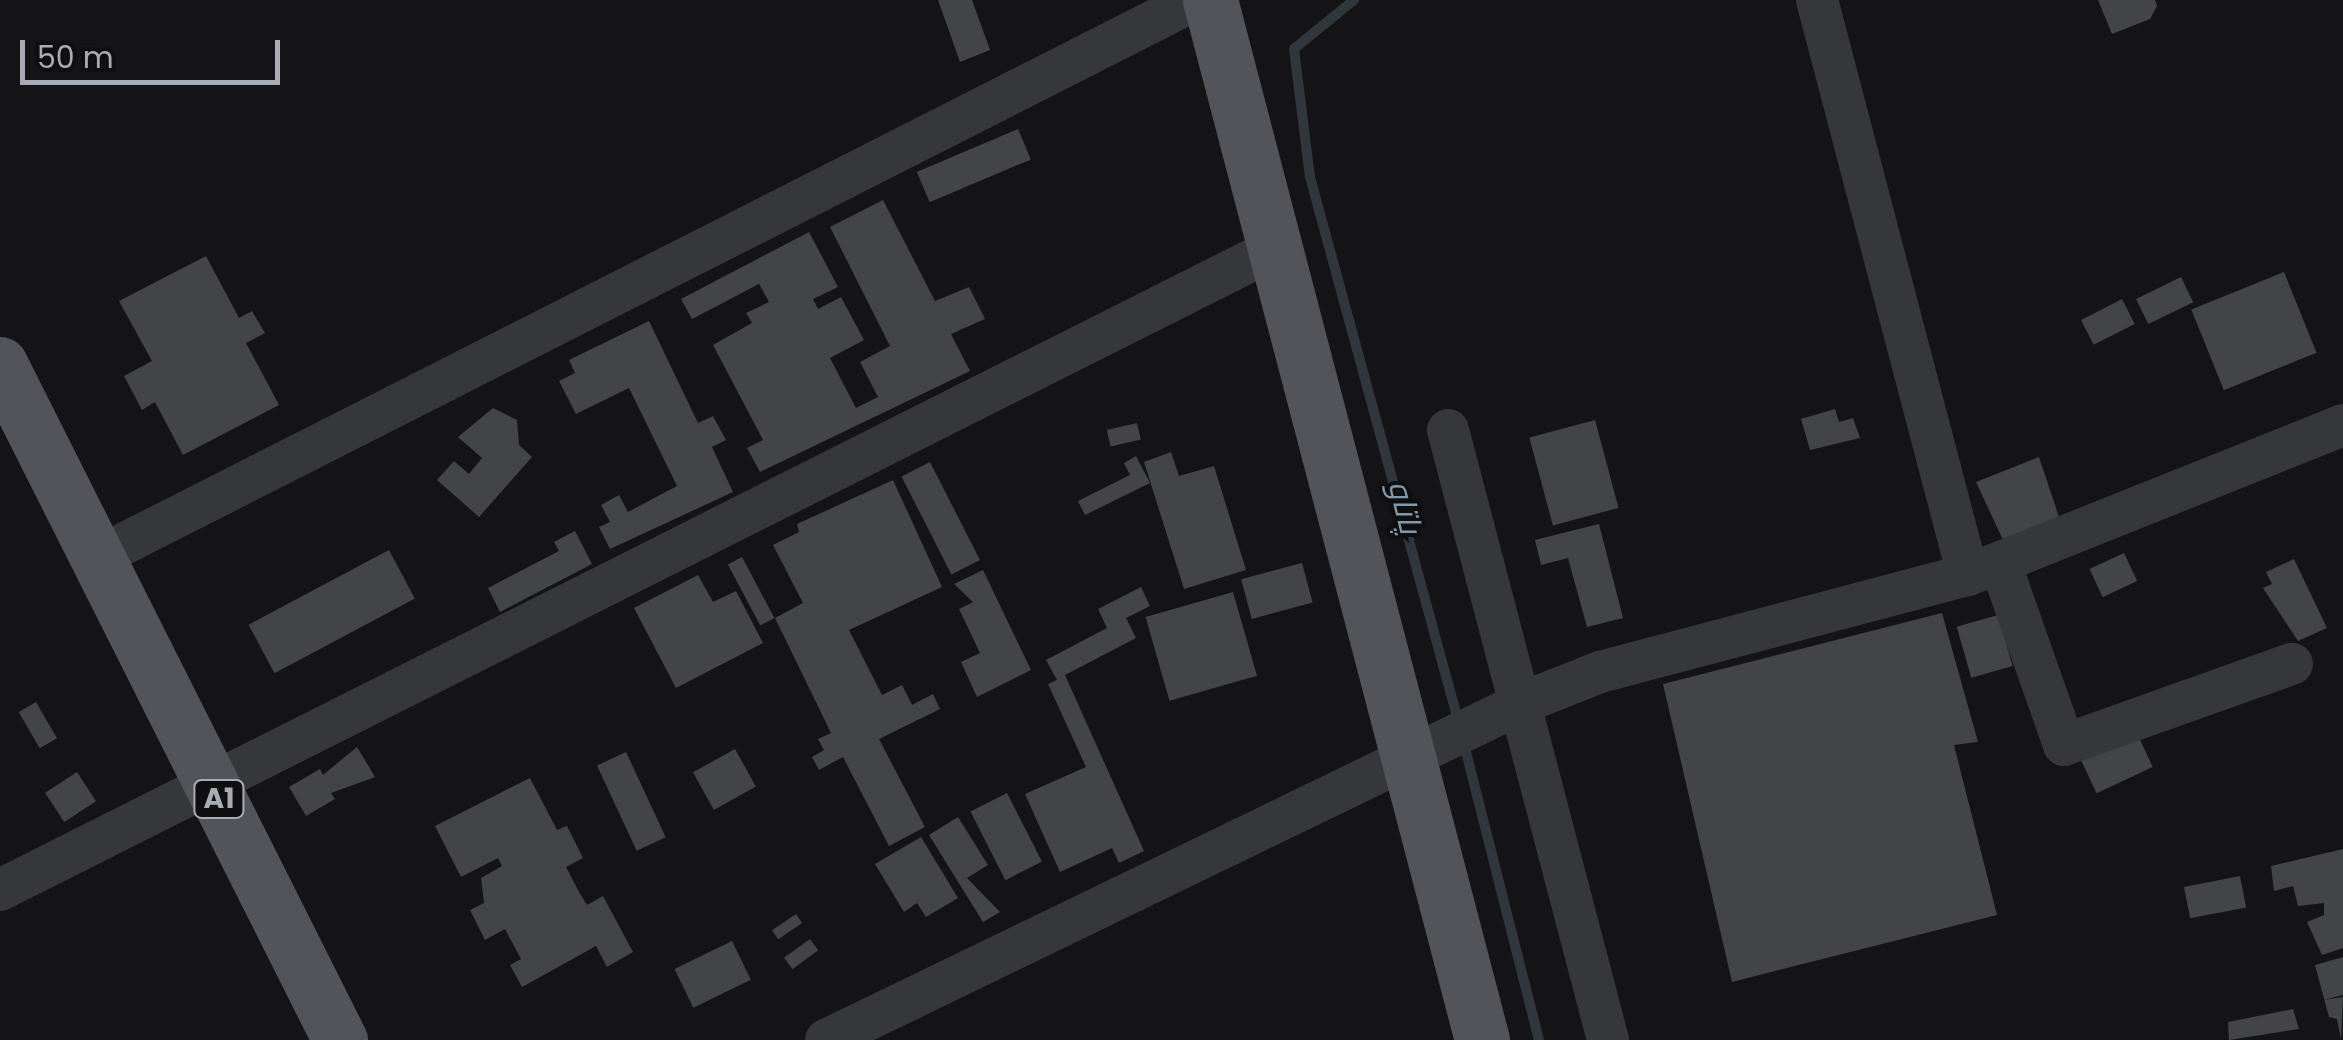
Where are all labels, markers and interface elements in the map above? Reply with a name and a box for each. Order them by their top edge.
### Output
scale bar [25,20,285,82]
text: 50 m [37,36,114,79]
water label: پاتاو [1380,476,1430,538]
road number: A1 [192,776,246,822]

